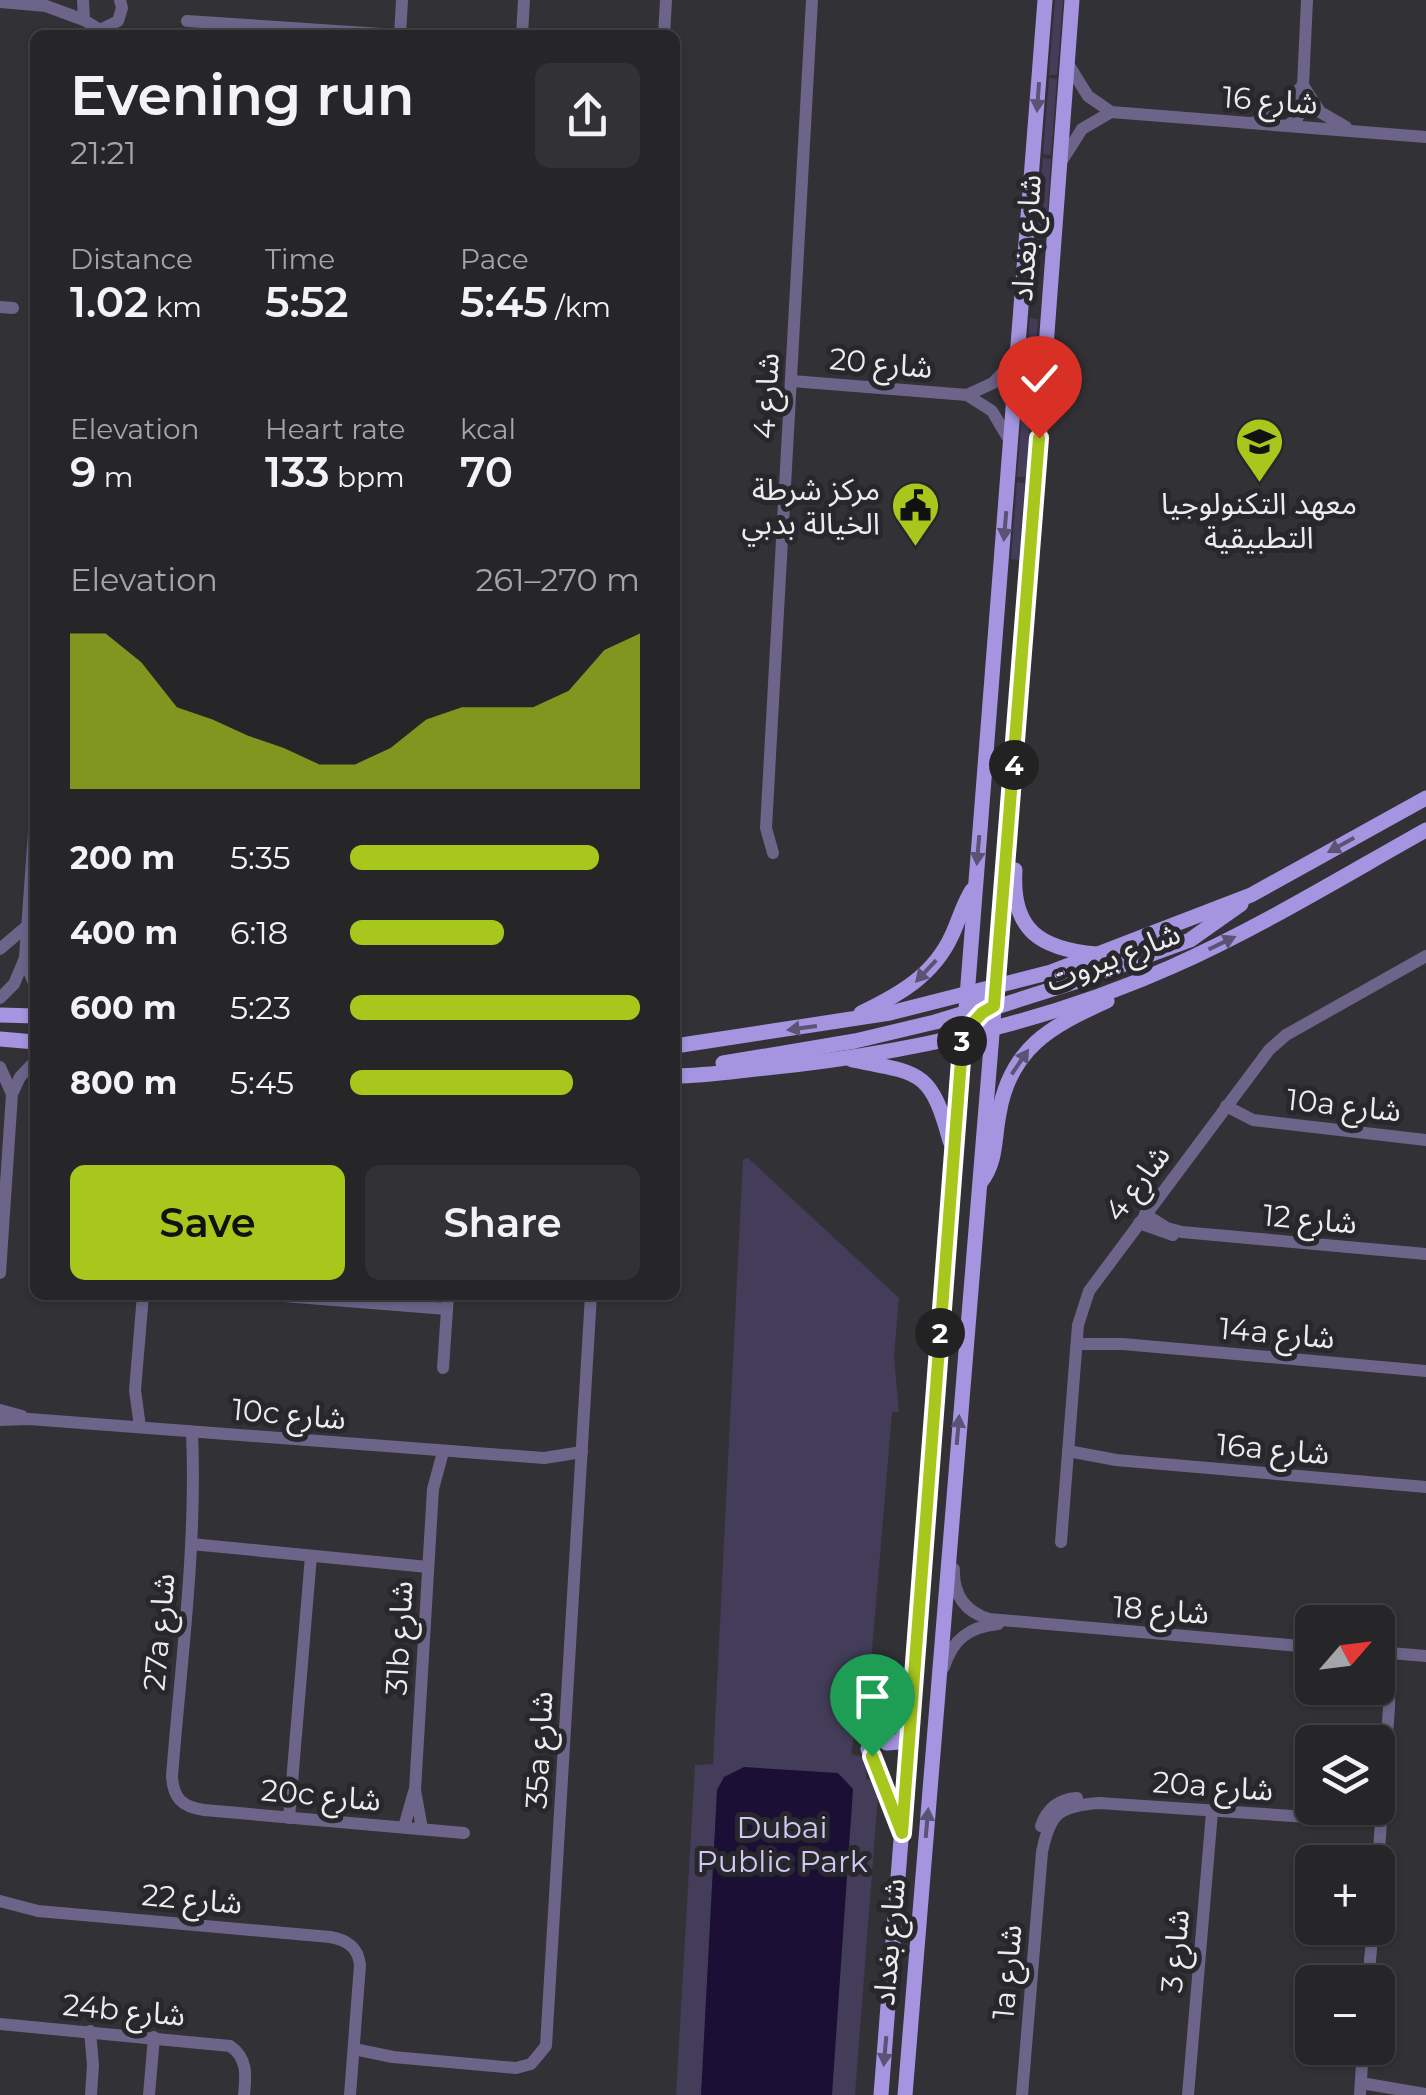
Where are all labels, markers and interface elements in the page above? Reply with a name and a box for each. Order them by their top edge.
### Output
text: Evening run [70,62,415,129]
button: share [535,63,640,168]
street label: شارع 16 [1221,78,1319,126]
one-way arrow [1029,82,1045,114]
text: 21:21 [70,133,136,172]
street label: شارع بغداد [1003,173,1053,303]
text: Distance [70,242,193,276]
text: Time [265,242,335,276]
text: Pace [460,242,529,276]
text: 1.02 [70,276,148,328]
text: 5:52 [265,276,349,328]
text: 5:45 [460,276,548,328]
text: km [148,290,202,324]
text: /km [548,290,611,324]
pin [997,336,1082,439]
street label: شارع 20 [828,340,934,390]
icon: check [1012,351,1067,406]
street label: شارع 4 [745,352,791,440]
text: Elevation [70,412,199,446]
text: Heart rate [265,412,406,446]
text: kcal [460,412,516,446]
school or university icon: معهد التكنولوجيا التطبيقية [1233,416,1285,484]
text: 9 [70,446,96,498]
text: 133 [265,446,330,498]
text: 70 [460,446,513,498]
text: m [96,460,133,494]
text: bpm [330,460,405,494]
place label: مركز شرطة الخيالة بدبي [742,471,880,546]
public building icon: مركز شرطة الخيالة بدبي [889,480,941,548]
place label: معهد التكنولوجيا التطبيقية [1161,485,1357,556]
one-way arrow [996,511,1012,542]
text: Elevation [70,560,218,599]
text: 261–270 m [475,560,640,599]
pin: 4 [989,740,1039,790]
text: 4 [1004,748,1024,782]
one-way arrow [969,834,985,866]
one-way arrow [1326,837,1355,854]
text: 200 m [70,838,175,877]
text: 5:35 [230,838,291,877]
text: 400 m [70,913,178,952]
text: 6:18 [230,913,288,952]
street label: شارع بيروت [1041,915,1187,1003]
one-way arrow [1208,934,1237,951]
one-way arrow [915,958,938,982]
text: 600 m [70,988,176,1027]
text: 5:23 [230,988,291,1027]
pin: 3 [937,1016,987,1066]
one-way arrow [785,1021,817,1037]
text: 3 [954,1024,970,1058]
one-way arrow [1010,1049,1030,1076]
text: 800 m [70,1063,177,1102]
text: 5:45 [230,1063,294,1102]
street label: 10a شارع [1285,1081,1403,1133]
street label: شارع 4 [1096,1137,1181,1231]
button: Save [70,1165,345,1280]
button: Share [365,1165,640,1280]
street label: شارع 12 [1261,1196,1359,1246]
pin: 2 [915,1308,965,1358]
street label: 14a شارع [1217,1310,1336,1360]
text: 2 [932,1316,948,1350]
street label: 10c شارع [230,1391,347,1441]
one-way arrow [951,1413,967,1445]
street label: 16a شارع [1215,1426,1331,1476]
street label: 27a شارع [135,1572,187,1693]
street label: 31b شارع [378,1580,424,1696]
street label: شارع 18 [1111,1588,1210,1636]
north arrow [1295,1605,1395,1705]
map controls [1295,1605,1395,2065]
pin [830,1654,915,1757]
icon: arrive [845,1669,900,1724]
street label: 35a شارع [517,1690,565,1810]
button: layers [1295,1725,1395,1825]
street label: 20a شارع [1151,1763,1275,1813]
street label: 20c شارع [259,1771,382,1823]
one-way arrow [919,1807,935,1839]
park label: Dubai Public Park [696,1809,868,1880]
button: + [1295,1845,1395,1945]
street label: شارع 22 [140,1876,244,1926]
street label: شارع بغداد [865,1877,917,2007]
street label: شارع 3 [1153,1908,1201,1994]
street label: 1a شارع [984,1923,1034,2021]
button: − [1295,1965,1395,2065]
street label: 24b شارع [61,1986,187,2038]
one-way arrow [876,2036,892,2068]

